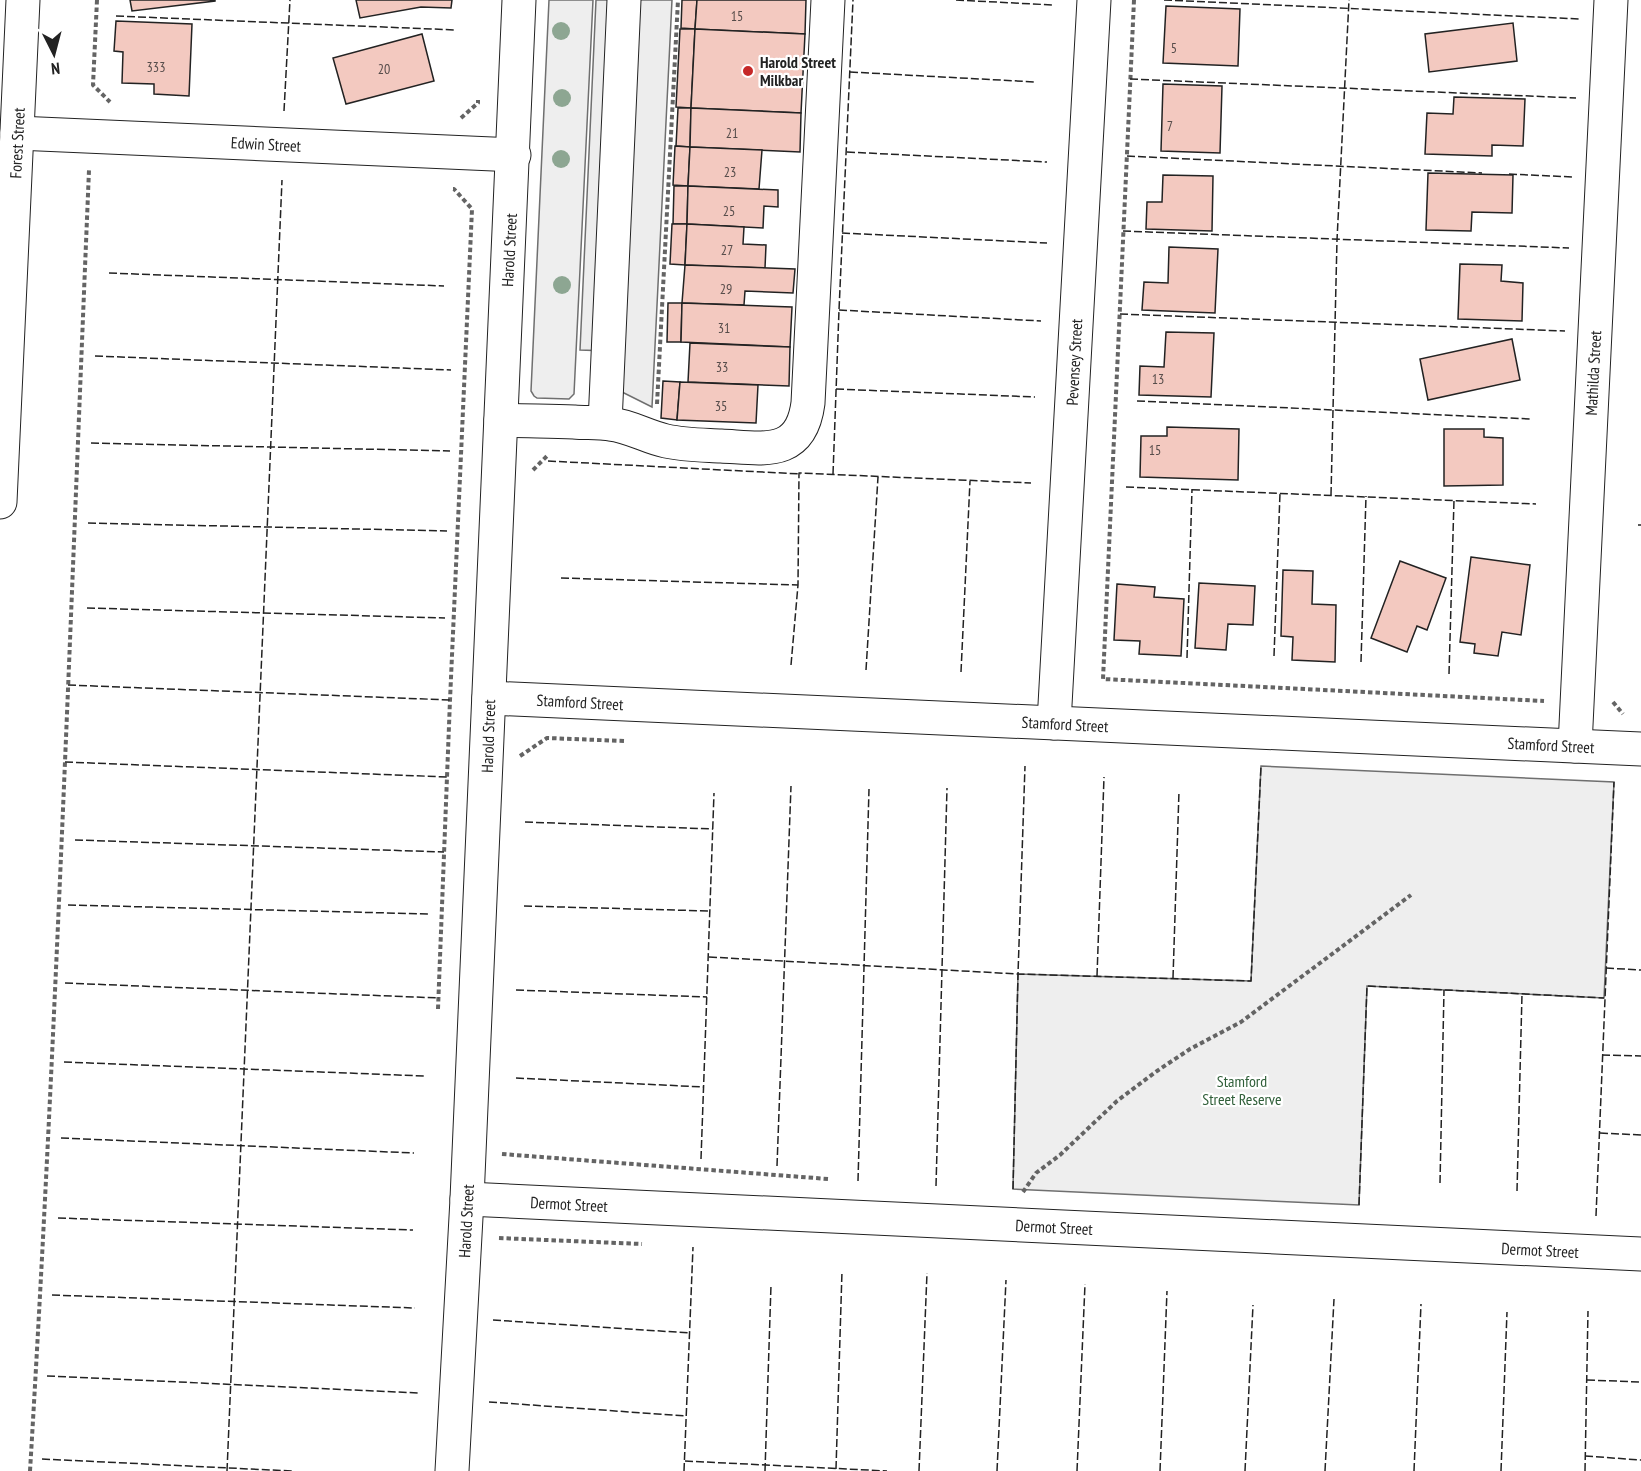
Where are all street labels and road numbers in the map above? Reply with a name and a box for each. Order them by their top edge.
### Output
street label: Forest Street [5,107,29,179]
street label: Edwin Street [230,132,302,156]
street label: Harold Street [497,212,521,287]
street label: Pevensey Street [1062,318,1086,406]
street label: Mathilda Street [1581,329,1605,416]
street label: Stamford Street [536,690,624,714]
street label: Harold Street [477,698,499,773]
street label: Stamford Street [1021,712,1109,736]
street label: Stamford Street [1507,733,1595,757]
street label: Harold Street [454,1183,478,1258]
street label: Dermot Street [530,1192,609,1216]
street label: Dermot Street [1015,1215,1094,1239]
street label: Dermot Street [1501,1238,1580,1262]

